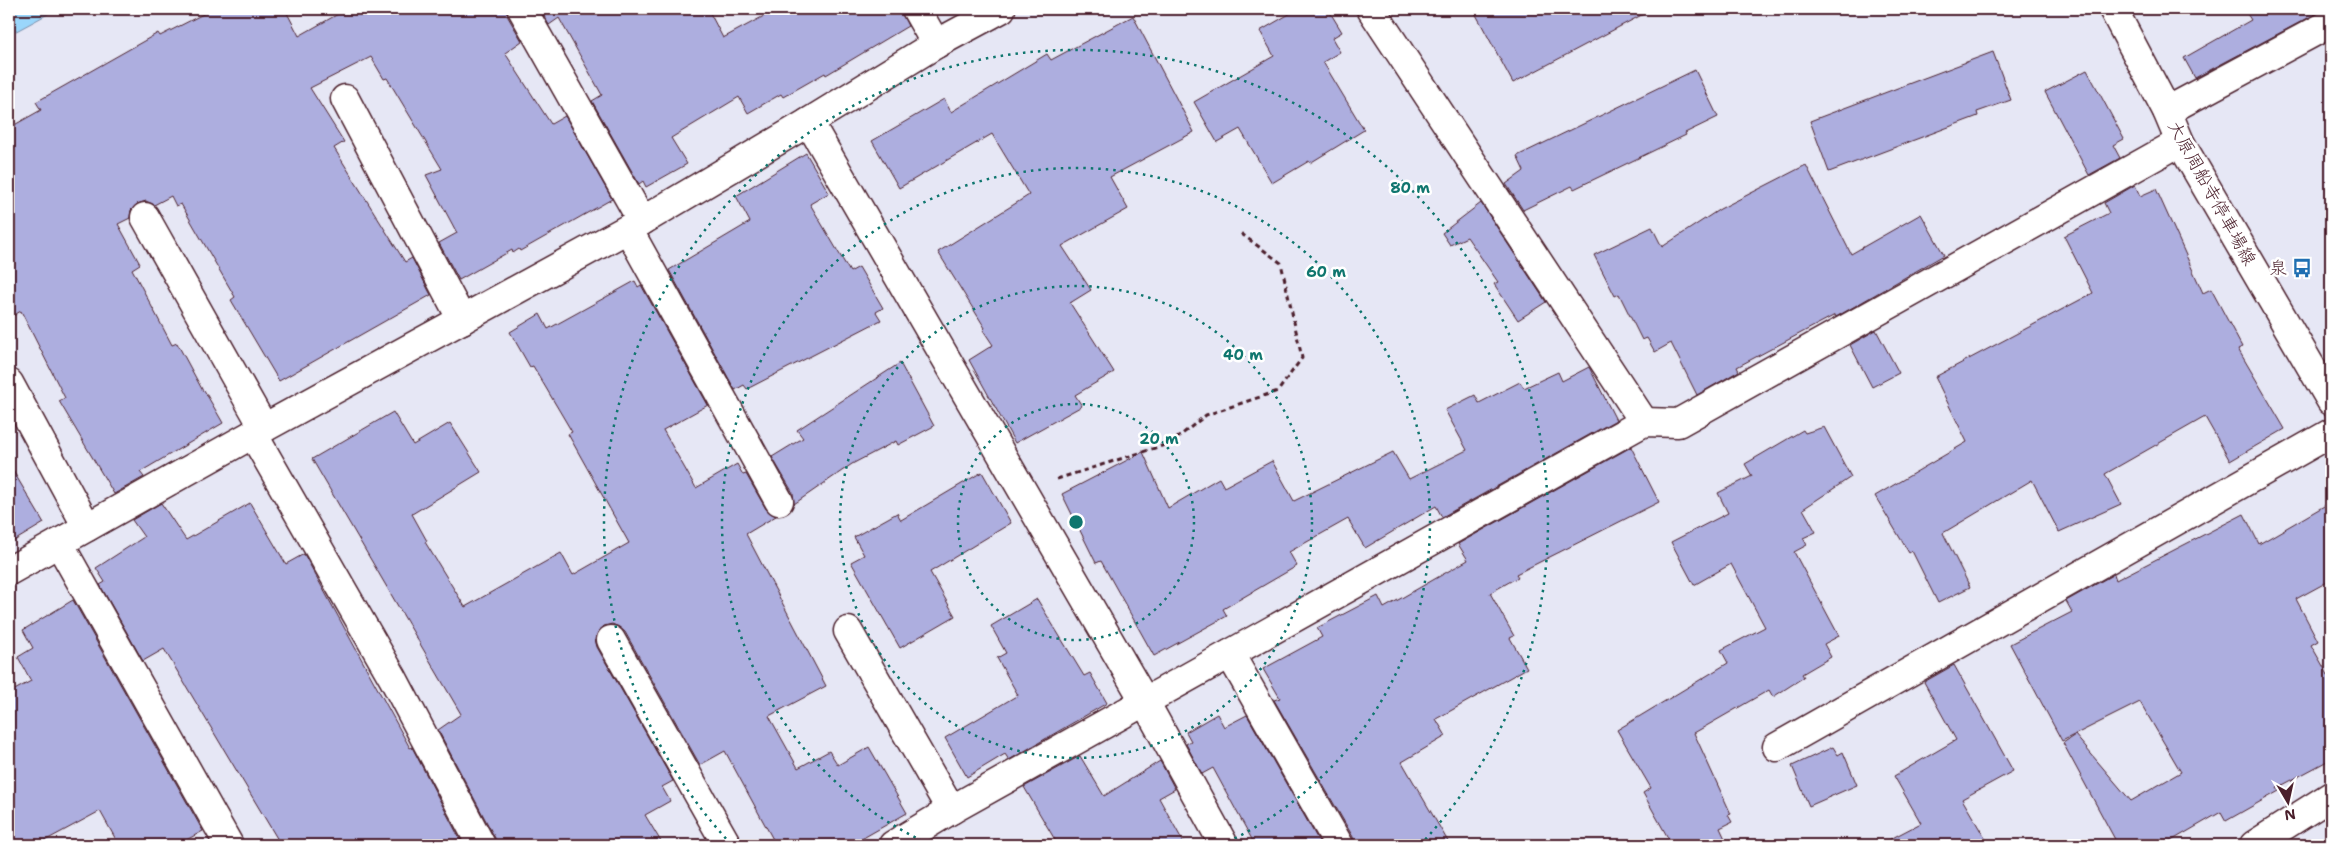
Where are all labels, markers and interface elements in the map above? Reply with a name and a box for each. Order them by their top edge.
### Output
street label: 大原周船寺停車場線 [2162,116,2262,270]
text: 80 m [1390,178,1430,198]
place label: 泉 [2269,256,2287,280]
bus stop icon: 泉 [2291,257,2313,279]
text: 60 m [1306,262,1346,282]
text: 40 m [1223,345,1263,365]
text: 20 m [1139,429,1179,449]
centre of rings [1067,513,1085,531]
north arrow [2262,776,2312,826]
text: N [2283,805,2297,825]

